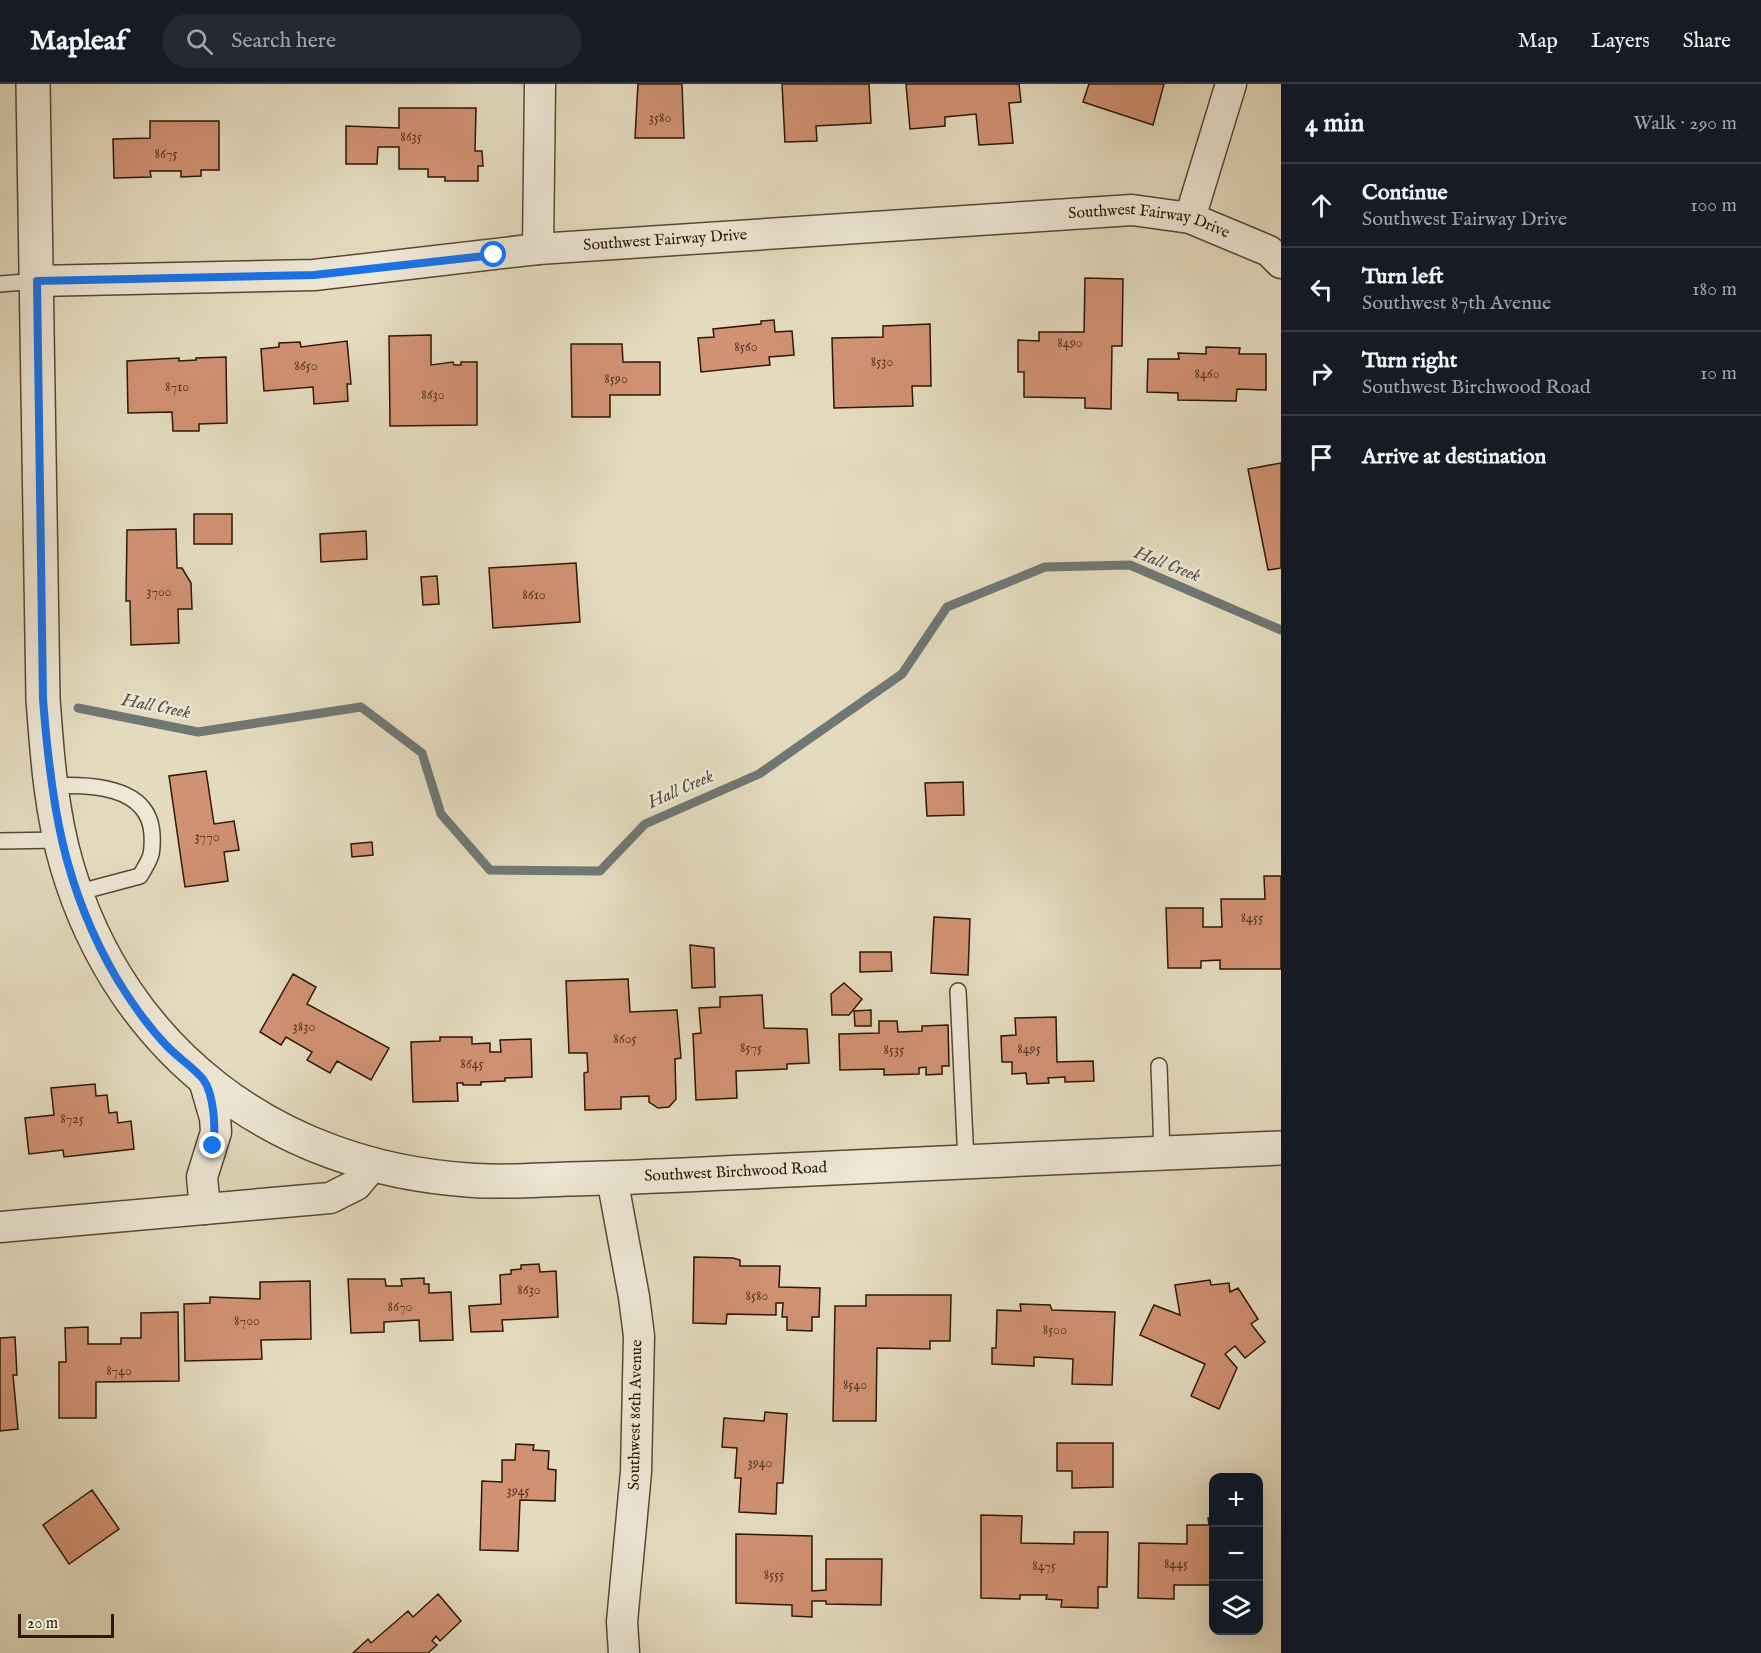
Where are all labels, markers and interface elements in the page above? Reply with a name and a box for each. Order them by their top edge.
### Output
search box [162,14,582,68]
text: Mapleaf [30,24,126,59]
icon: search [183,25,216,58]
text: Search here [231,27,336,55]
text: Map [1518,28,1558,55]
text: Layers [1591,28,1650,55]
text: Share [1683,28,1731,55]
text: 4 min [1305,107,1364,140]
house number: 3580 [649,109,671,127]
text: Walk · 290 m [1633,111,1737,136]
house number: 8635 [400,128,422,146]
house number: 8675 [154,145,178,163]
text: Continue [1362,179,1448,207]
icon: ahead [1305,189,1338,222]
text: 100 m [1690,193,1737,218]
street label: Southwest Fairway Drive [1068,200,1232,243]
text: Southwest Fairway Drive [1362,207,1567,232]
street label: Southwest Fairway Drive [583,225,748,256]
route start [480,241,506,267]
text: Turn left [1362,263,1444,291]
icon: left [1305,273,1338,306]
text: 180 m [1692,277,1737,302]
text: Southwest 87th Avenue [1362,291,1551,316]
house number: 8490 [1057,334,1083,352]
house number: 8560 [734,338,758,356]
text: Turn right [1362,347,1457,375]
house number: 8530 [871,353,893,371]
house number: 8650 [294,357,318,375]
icon: right [1305,357,1338,390]
text: 10 m [1700,361,1737,386]
house number: 8460 [1194,365,1220,383]
house number: 8590 [604,370,628,388]
text: Southwest Birchwood Road [1362,375,1591,400]
house number: 8710 [165,378,189,396]
house number: 8630 [421,386,445,404]
icon: arrive [1305,441,1338,474]
text: Arrive at destination [1362,443,1546,471]
water label: Hall Creek [1129,541,1204,588]
house number: 3700 [146,583,172,601]
house number: 8610 [522,586,546,604]
water label: Hall Creek [119,689,192,725]
water label: Hall Creek [644,765,717,815]
house number: 3770 [194,828,220,846]
house number: 8455 [1241,909,1263,927]
house number: 3830 [293,1018,316,1036]
house number: 8605 [613,1030,637,1048]
house number: 8575 [740,1039,762,1057]
house number: 8495 [1017,1040,1041,1058]
house number: 8535 [884,1041,904,1059]
house number: 8645 [460,1055,484,1073]
house number: 8725 [60,1110,84,1128]
route end [199,1132,225,1158]
street label: Southwest Birchwood Road [644,1158,828,1187]
house number: 8630 [517,1281,541,1299]
house number: 8580 [746,1287,769,1305]
house number: 8670 [388,1298,413,1316]
house number: 8700 [234,1312,260,1330]
house number: 8500 [1043,1321,1067,1339]
street label: Southwest 86th Avenue [625,1340,647,1490]
house number: 8740 [106,1362,132,1380]
house number: 8540 [843,1376,867,1394]
house number: 3940 [748,1454,773,1472]
map controls [1209,1473,1263,1635]
button: + [1209,1473,1263,1527]
house number: 3945 [506,1482,530,1500]
button: − [1209,1527,1263,1581]
house number: 8445 [1164,1555,1188,1573]
house number: 8475 [1032,1557,1056,1575]
house number: 8555 [764,1566,784,1584]
button: layers [1209,1581,1263,1635]
scale bar [18,1611,114,1638]
text: 20 m [27,1614,58,1634]

